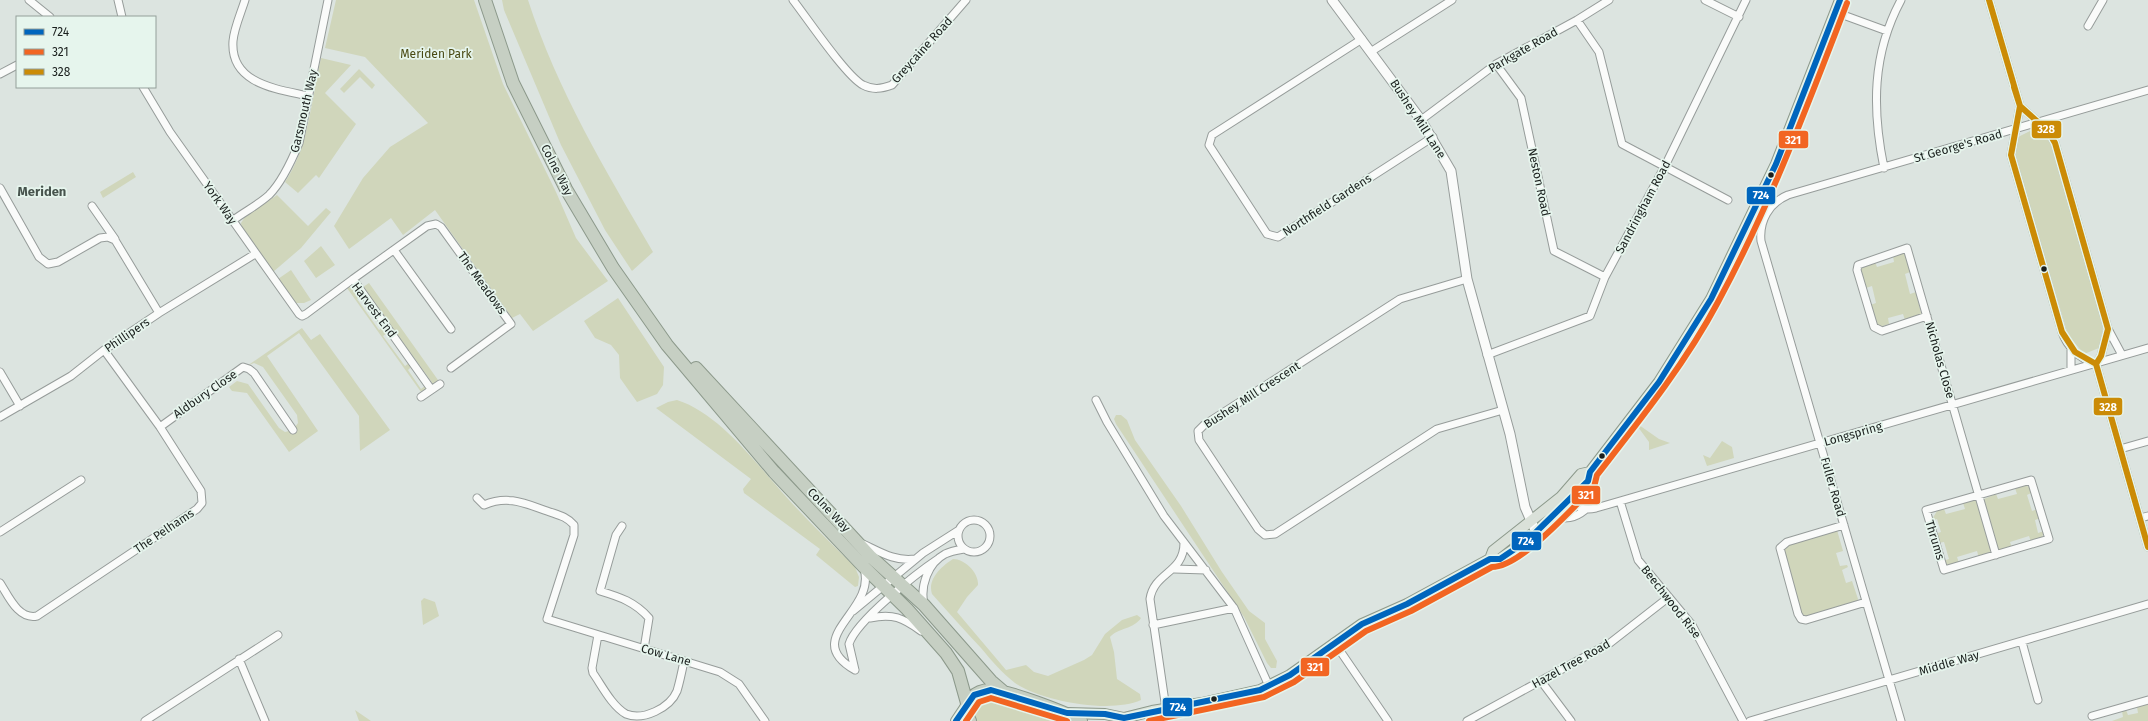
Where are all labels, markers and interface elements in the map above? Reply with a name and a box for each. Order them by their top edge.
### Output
street label: Greycaine Road [889,14,955,86]
legend [16,16,156,88]
text: 724 [52,25,70,39]
street label: Parkgate Road [1486,25,1560,75]
text: 321 [52,45,69,59]
park label: Meriden Park [400,47,473,61]
text: 328 [52,65,71,79]
street label: Garsmouth Way [288,68,320,154]
street label: Bushey Mill Lane [1387,77,1449,161]
line badge: 328 [2031,120,2062,139]
text: 328 [2036,123,2055,136]
street label: St George's Road [1912,127,2004,165]
line badge: 321 [1778,130,1809,149]
text: 321 [1784,134,1801,147]
street label: Colne Way [538,142,576,198]
street label: Neston Road [1525,147,1553,217]
street label: Sandringham Road [1613,158,1673,256]
unlabelled marker [1766,170,1776,180]
street label: Northfield Gardens [1280,171,1374,239]
street label: York Way [200,179,240,227]
district label: Meriden [18,184,66,199]
line badge: 724 [1746,186,1776,205]
text: 724 [1753,189,1769,202]
street label: The Meadows [455,249,510,317]
unlabelled marker [2039,264,2049,274]
street label: Harvest End [349,280,399,340]
street label: Phillipers [102,315,152,355]
street label: Nicholas Close [1922,320,1958,400]
street label: Bushey Mill Crescent [1201,358,1303,431]
street label: Aldbury Close [170,367,240,421]
line badge: 328 [2093,397,2123,416]
text: 328 [2098,401,2117,414]
street label: Longspring [1822,419,1884,449]
unlabelled marker [1597,451,1607,461]
street label: Fuller Road [1818,456,1848,518]
street label: Colne Way [805,485,853,535]
line badge: 321 [1571,485,1601,505]
text: 321 [1577,489,1594,502]
street label: The Pelhams [131,506,197,556]
street label: Thrums [1922,518,1948,562]
line badge: 724 [1511,531,1542,551]
text: 724 [1518,535,1534,548]
street label: Beechwood Rise [1638,563,1704,641]
street label: Hazel Tree Road [1529,637,1613,691]
street label: Cow Lane [639,641,693,669]
street label: Middle Way [1917,648,1981,678]
line badge: 321 [1300,657,1330,677]
text: 321 [1306,661,1323,674]
unlabelled marker [1209,694,1219,704]
line badge: 724 [1162,697,1193,717]
text: 724 [1170,701,1186,714]

